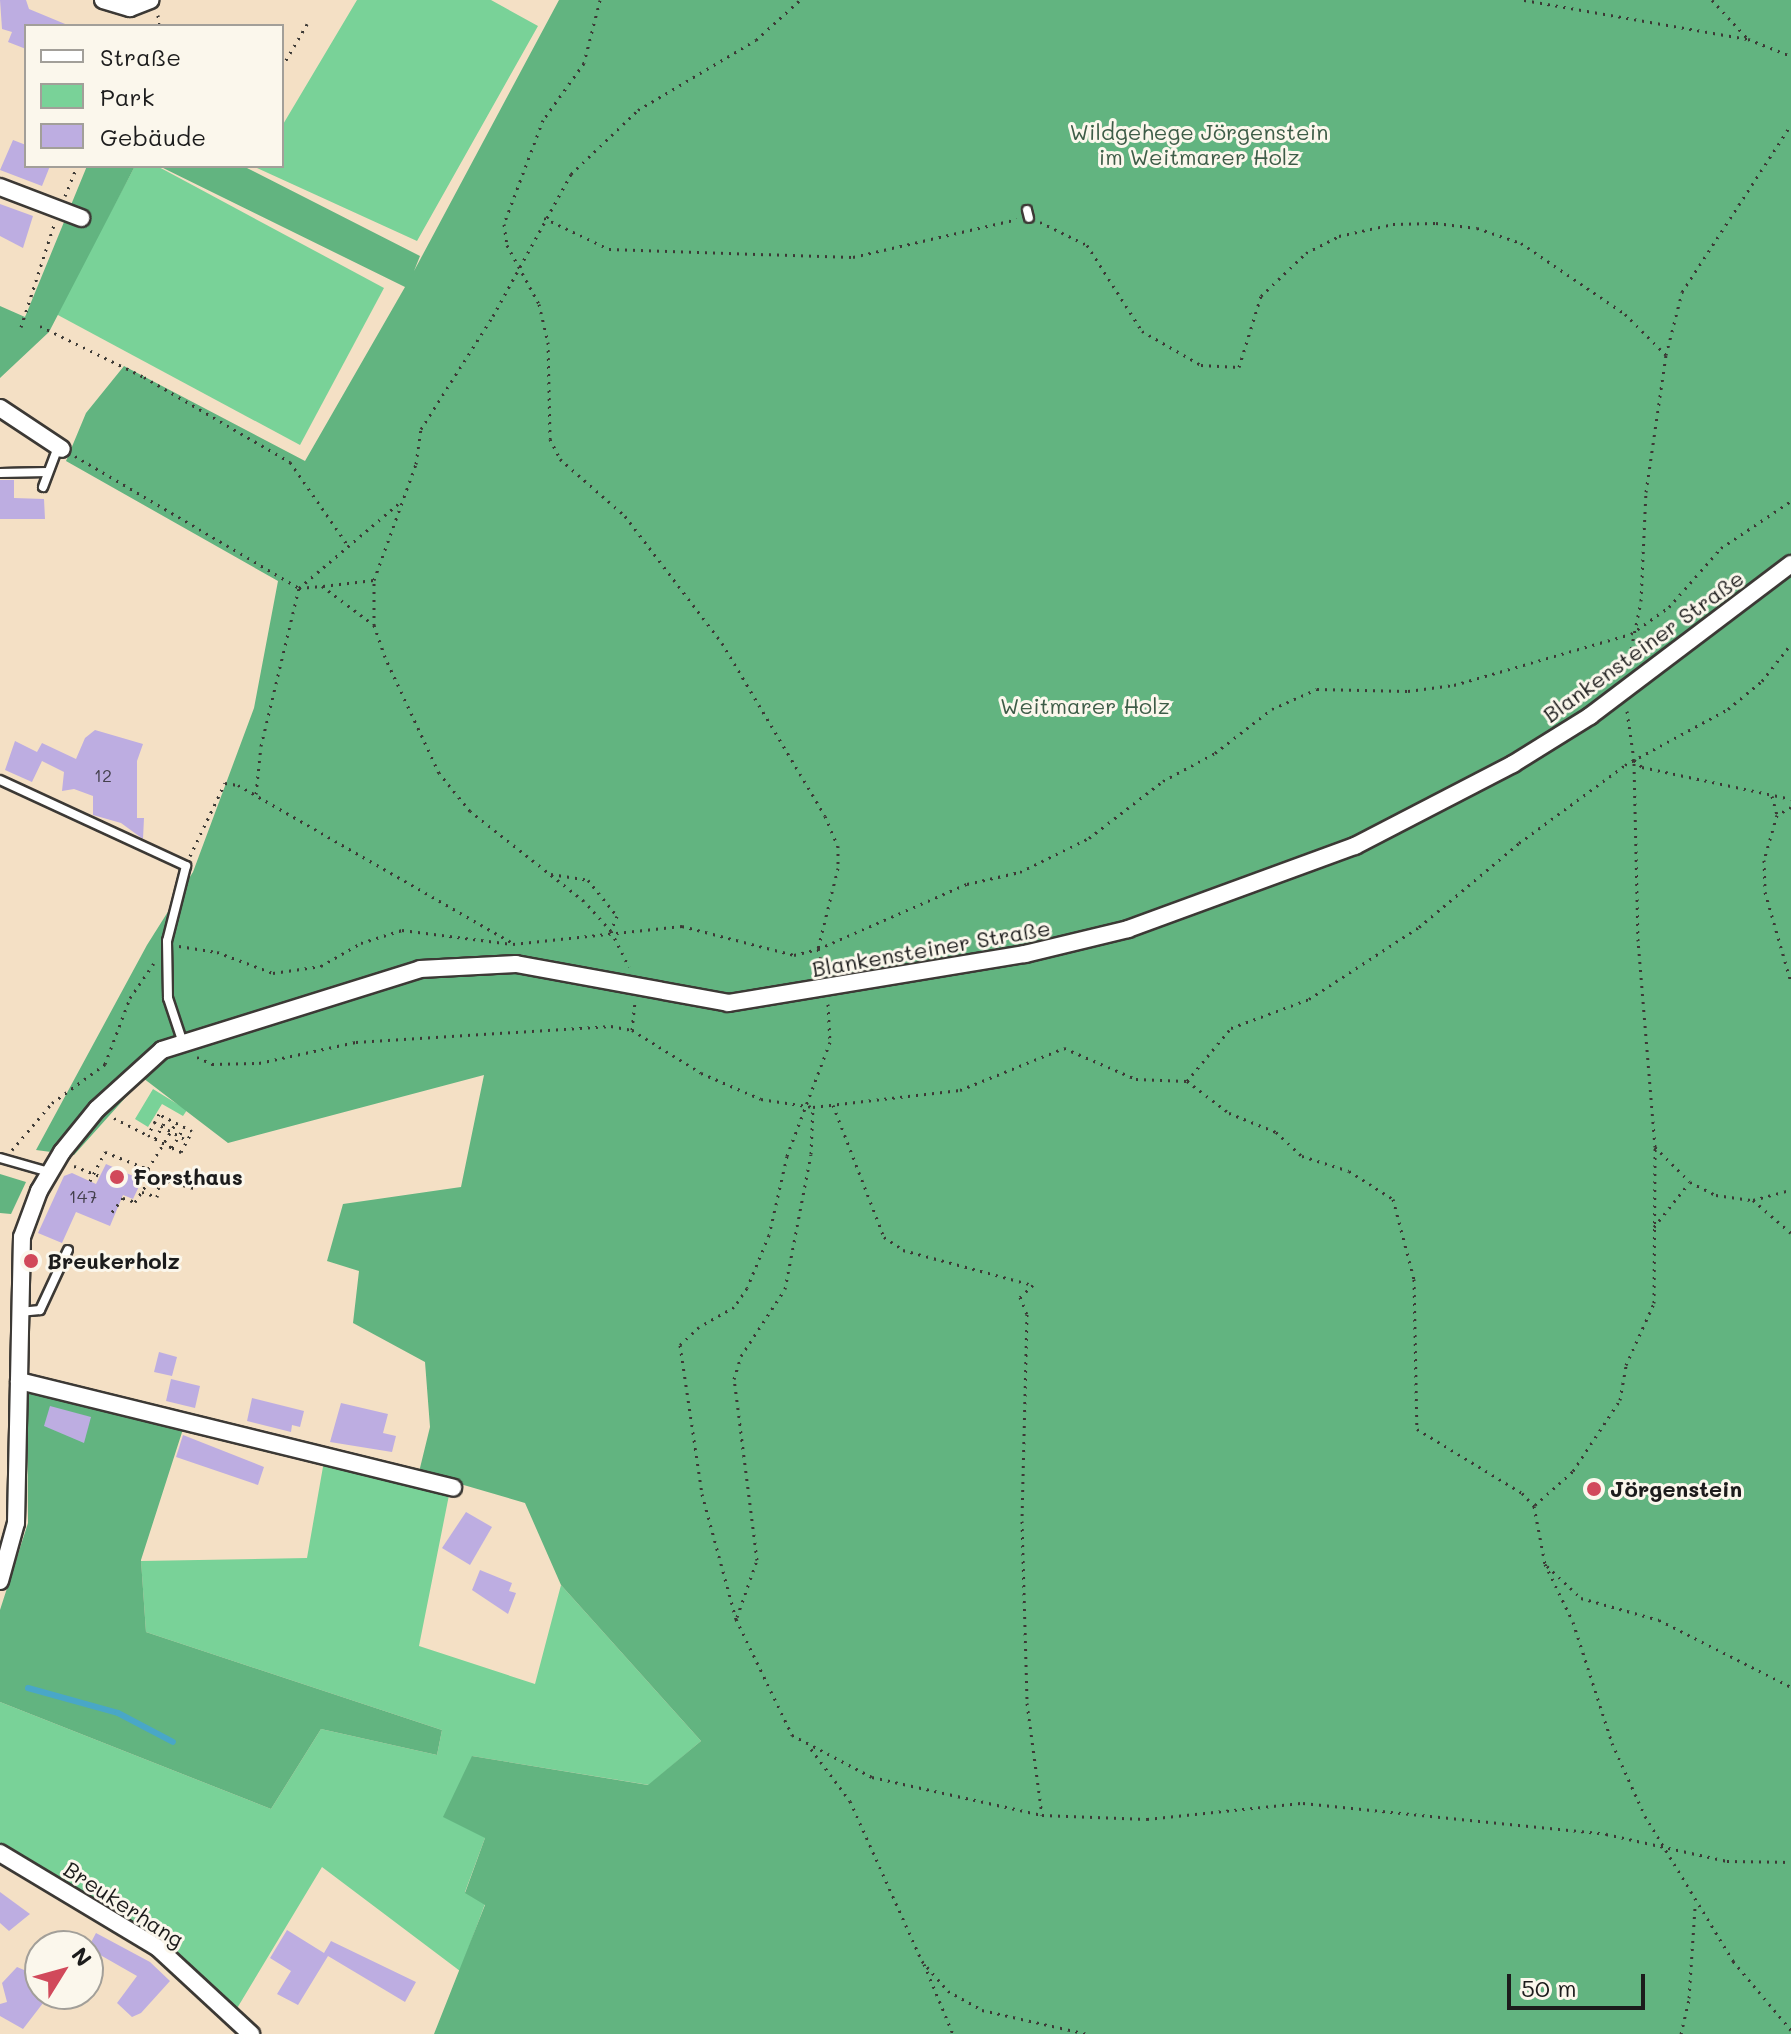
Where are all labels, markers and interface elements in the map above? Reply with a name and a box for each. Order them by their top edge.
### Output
legend [24,24,284,168]
text: Straße [100,41,181,72]
text: Park [100,81,154,112]
park label: Wildgehege Jörgenstein im Weitmarer Holz [1070,118,1328,170]
text: Gebäude [100,121,206,152]
street label: Blankensteiner Straße [1538,564,1748,728]
park label: Weitmarer Holz [1000,693,1170,719]
house number: 12 [94,764,112,786]
street label: Blankensteiner Straße [810,914,1052,982]
place label: Forsthaus [133,1164,243,1190]
marker: Forsthaus [108,1168,126,1186]
house number: 147 [69,1185,97,1207]
place label: Breukerholz [47,1248,180,1274]
marker: Breukerholz [22,1252,40,1270]
place label: Jörgenstein [1610,1476,1742,1502]
marker: Jörgenstein [1585,1480,1603,1498]
street label: Breukerhang [59,1855,189,1953]
north arrow [24,1930,104,2010]
text: N [65,1941,99,1972]
scale bar [1511,1958,1649,2008]
text: 50 m [1521,1972,1577,2003]

